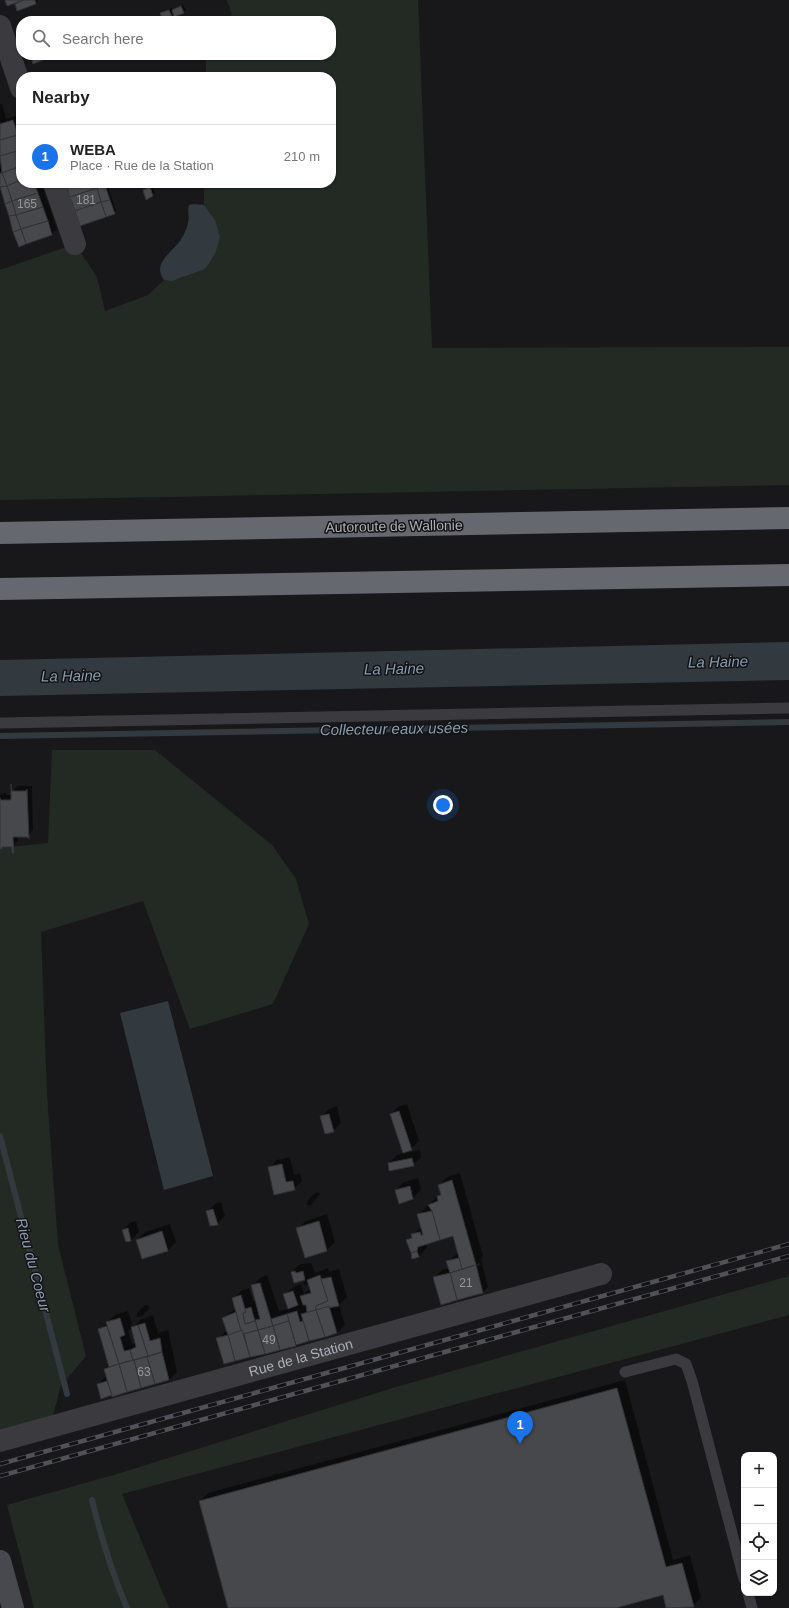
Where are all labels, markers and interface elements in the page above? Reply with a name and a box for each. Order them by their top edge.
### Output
search box [16,16,336,60]
icon: search [30,27,52,49]
text: Search here [62,30,144,47]
text: Nearby [32,88,90,107]
text: WEBA [70,141,116,158]
text: 1 [41,149,49,164]
text: 210 m [284,149,320,164]
text: Place · Rue de la Station [70,158,214,173]
house number: 181 [76,193,96,207]
house number: 165 [17,197,37,211]
street label: Autoroute de Wallonie [325,517,463,535]
water label: La Haine [688,652,748,671]
water label: La Haine [364,659,424,678]
water label: La Haine [41,666,101,685]
water label: Collecteur eaux usées [320,719,469,738]
your location [433,795,453,815]
water label: Rieu du Coeur [13,1216,54,1315]
house number: 21 [459,1276,473,1290]
house number: 49 [262,1333,276,1347]
street label: Rue de la Station [247,1335,355,1380]
house number: 63 [137,1365,151,1379]
pin: 1 [507,1411,533,1444]
map controls [741,1452,777,1596]
button: + [741,1452,777,1488]
button: − [741,1488,777,1524]
button: locate [741,1524,777,1560]
button: layers [741,1560,777,1596]

